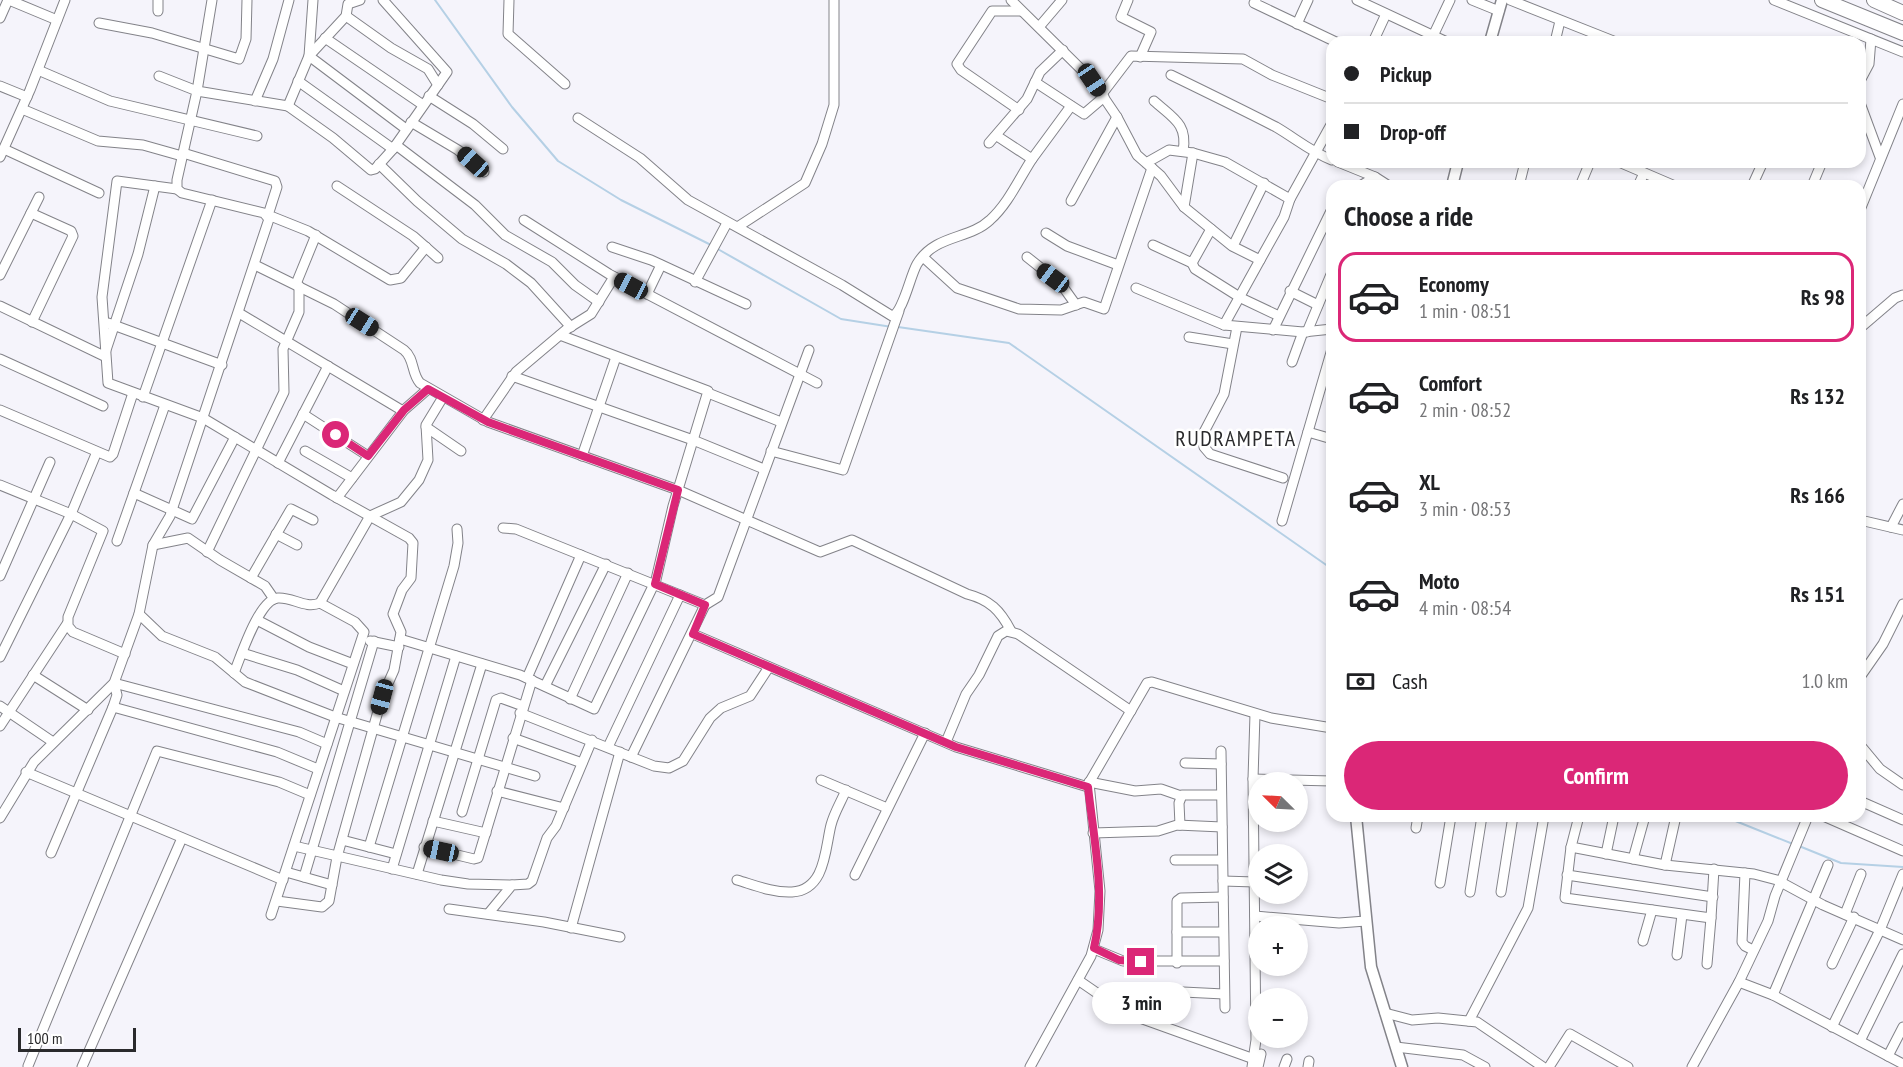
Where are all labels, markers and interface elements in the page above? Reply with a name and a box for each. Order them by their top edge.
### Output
car [1074,60,1110,100]
text: Pickup [1380,60,1432,88]
text: Drop-off [1380,118,1446,146]
car [454,143,492,181]
text: Choose a ride [1344,199,1473,233]
car [1033,260,1073,296]
car [611,270,651,302]
icon: car [1347,270,1401,324]
text: Economy [1419,270,1489,298]
text: Rs 98 [1801,283,1845,311]
text: 1 min · 08:51 [1419,298,1511,324]
car [342,305,382,339]
icon: car [1347,369,1401,423]
text: Comfort [1419,369,1482,397]
text: Rs 132 [1790,382,1845,410]
text: 2 min · 08:52 [1419,397,1511,423]
route start [322,421,349,448]
district label: RUDRAMPETA [1175,424,1297,452]
icon: car [1347,468,1401,522]
text: XL [1419,468,1440,496]
text: Rs 166 [1790,481,1845,509]
text: 3 min · 08:53 [1419,496,1511,522]
icon: car [1347,567,1401,621]
text: Moto [1419,567,1460,595]
text: Rs 151 [1790,580,1845,608]
text: 4 min · 08:54 [1419,595,1511,621]
icon: cash [1344,665,1377,698]
text: Cash [1392,667,1428,695]
text: 1.0 km [1801,668,1848,694]
car [369,677,395,717]
button: Confirm [1344,741,1848,810]
north arrow [1248,772,1308,832]
map controls [1248,772,1308,1048]
car [422,838,460,864]
button: layers [1248,844,1308,904]
button: + [1248,916,1308,976]
route end [1127,948,1154,975]
callout: 3 min [1092,983,1190,1025]
button: − [1248,988,1308,1048]
text: 3 min [1121,990,1162,1016]
scale bar [18,1025,136,1052]
text: 100 m [27,1028,62,1048]

